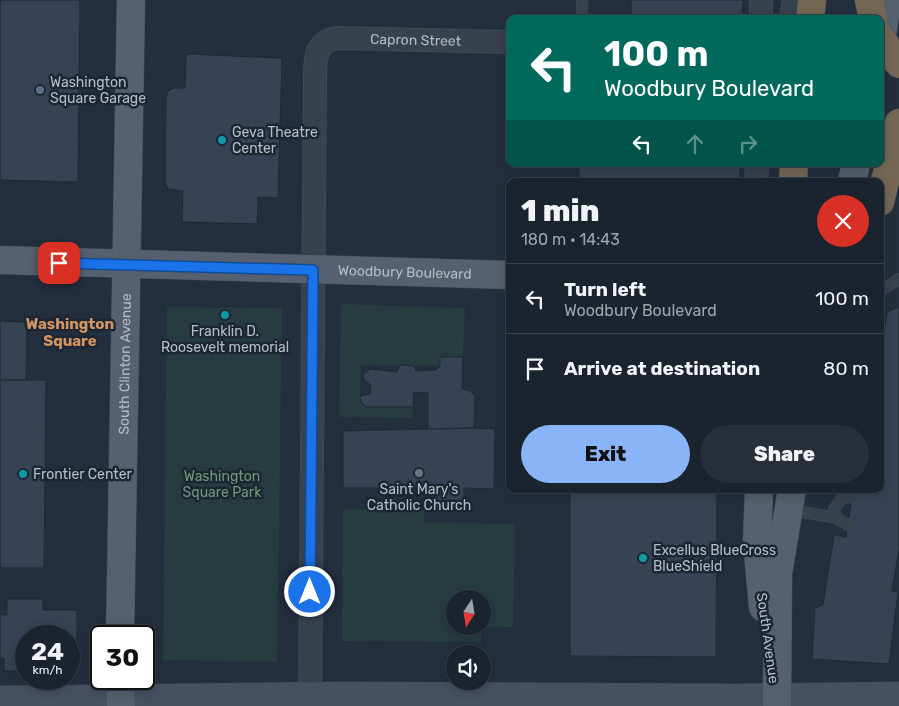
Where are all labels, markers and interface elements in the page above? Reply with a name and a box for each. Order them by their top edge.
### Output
street label: Capron Street [370,31,462,50]
text: 100 m [604,33,709,75]
icon: left [521,35,586,100]
place label: Washington Square Garage [50,74,146,107]
text: Woodbury Boulevard [604,75,814,102]
marker: Washington Square Garage [34,84,46,96]
place label: Geva Theatre Center [232,124,318,157]
icon: left [628,130,656,158]
icon: ahead [681,130,709,158]
icon: right [734,130,762,158]
marker: Geva Theatre Center [216,134,228,146]
text: 1 min [521,193,599,229]
button: close [817,195,869,247]
text: 180 m · 14:43 [521,230,620,249]
pin [38,242,80,284]
icon: arrive [45,249,73,277]
street label: Woodbury Boulevard [338,262,472,283]
text: Turn left [564,278,646,301]
icon: left [521,285,549,313]
text: 100 m [815,287,869,310]
street label: South Clinton Avenue [115,293,135,435]
text: Woodbury Boulevard [564,301,717,320]
marker: Franklin D. Roosevelt memorial [219,309,231,321]
district label: Washington Square [26,315,114,350]
place label: Franklin D. Roosevelt memorial [161,323,289,356]
icon: arrive [521,355,549,383]
text: Arrive at destination [564,357,760,380]
text: 80 m [823,357,869,380]
button: Exit [521,425,690,483]
button: Share [700,425,869,483]
place label: Frontier Center [33,466,133,483]
marker: Saint Mary's Catholic Church [413,467,425,479]
marker: Frontier Center [17,468,29,480]
park label: Washington Square Park [183,468,262,501]
place label: Saint Mary's Catholic Church [367,481,471,514]
place label: Excellus BlueCross BlueShield [653,542,776,575]
marker: Excellus BlueCross BlueShield [637,552,649,564]
position arrow [283,565,335,617]
north arrow [446,590,491,635]
map controls [446,590,491,690]
street label: South Avenue [753,592,782,685]
speed limit sign: 30 [90,625,155,690]
text: 24 [31,637,64,666]
button: sound [446,645,491,690]
text: km/h [33,663,62,677]

